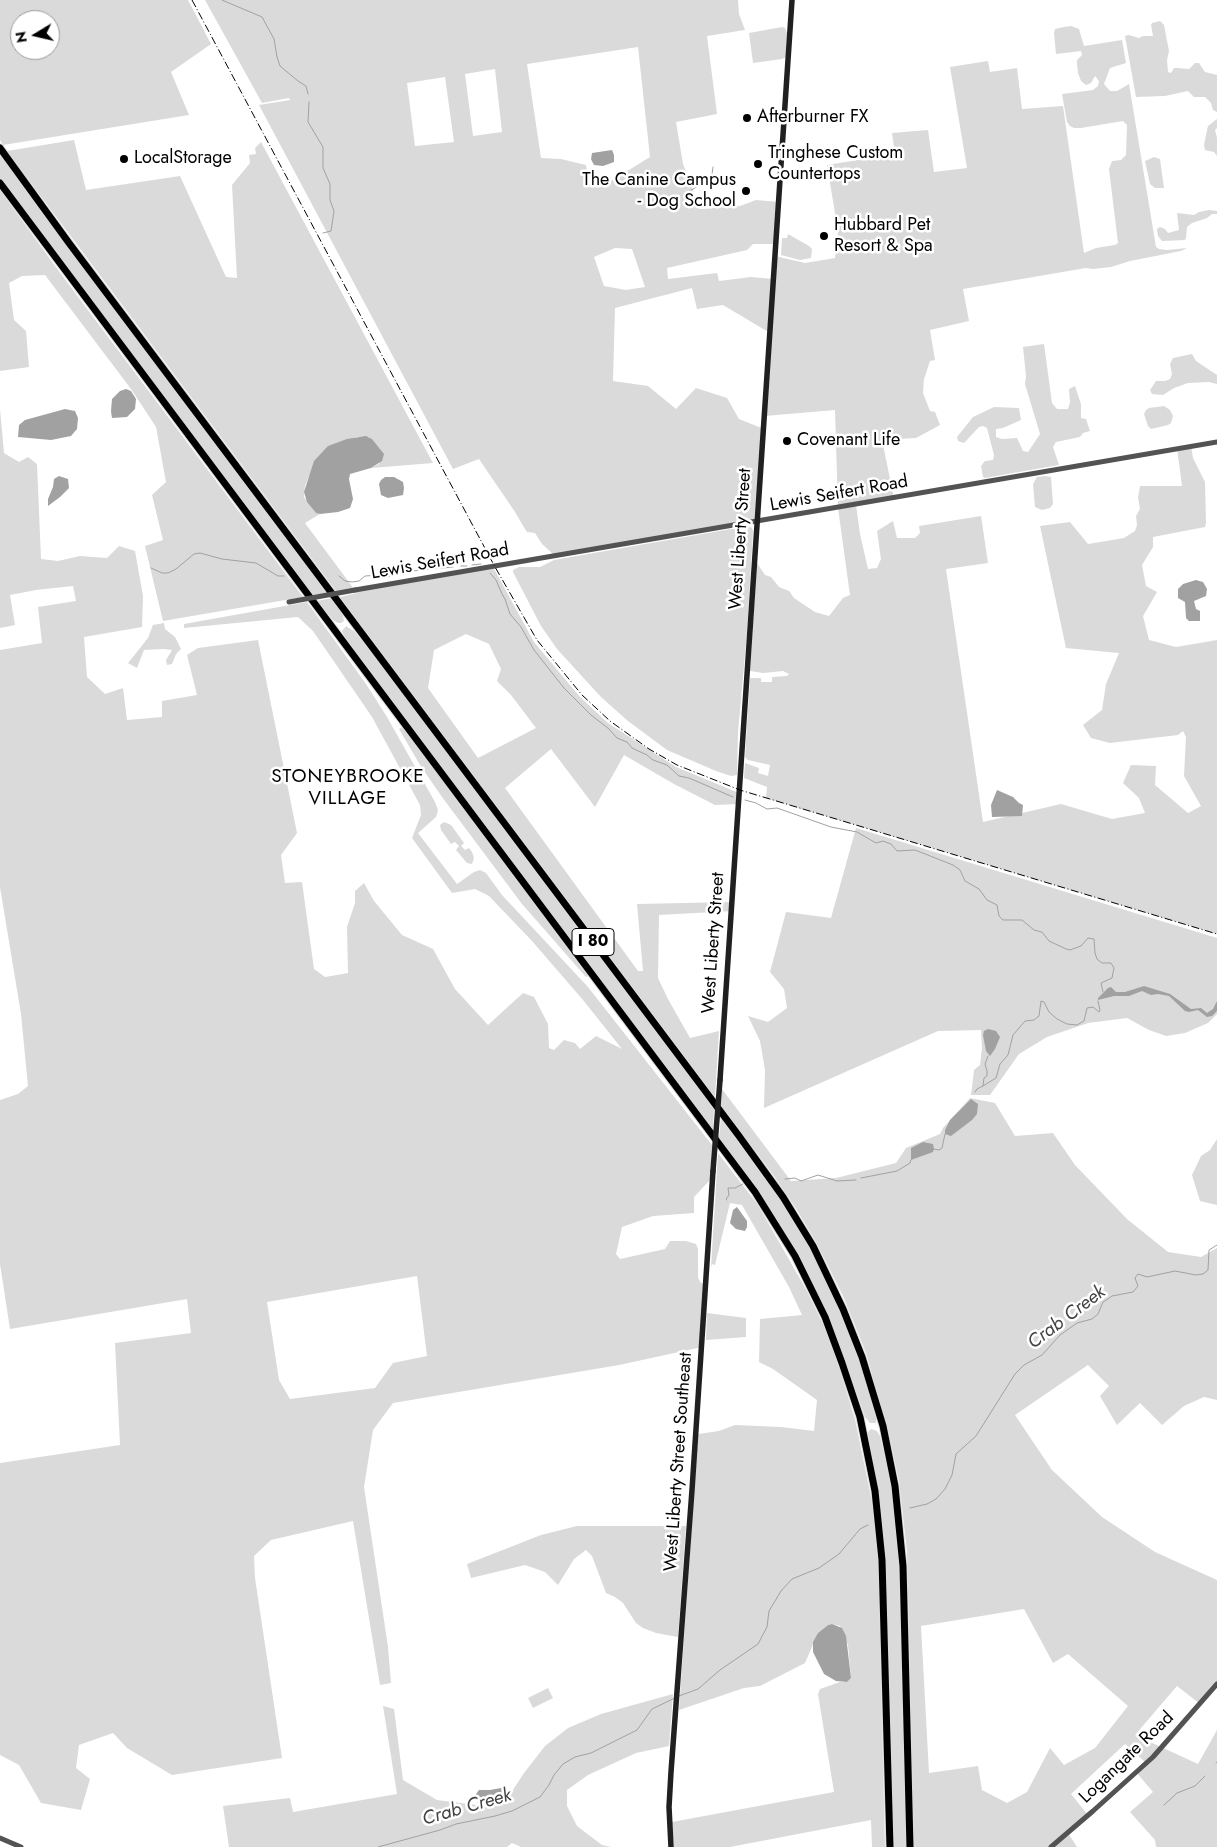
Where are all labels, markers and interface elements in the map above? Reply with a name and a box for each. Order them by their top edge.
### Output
north arrow [10,10,60,60]
text: N [10,30,32,44]
place label: Afterburner FX [757,107,868,129]
marker: Afterburner FX [741,112,753,124]
place label: Tringhese Custom Countertops [768,143,903,186]
place label: LocalStorage [134,148,232,170]
marker: LocalStorage [118,153,130,165]
marker: Tringhese Custom Countertops [752,158,764,170]
place label: The Canine Campus - Dog School [582,170,736,212]
marker: The Canine Campus - Dog School [740,185,752,197]
place label: Hubbard Pet Resort & Spa [834,215,933,258]
marker: Hubbard Pet Resort & Spa [818,230,830,242]
place label: Covenant Life [797,430,900,452]
marker: Covenant Life [781,435,793,447]
street label: West Liberty Street [725,468,757,610]
street label: Lewis Seifert Road [768,471,910,517]
street label: Lewis Seifert Road [369,539,511,585]
district label: STONEYBROOKE VILLAGE [270,766,426,810]
street label: West Liberty Street [698,872,730,1014]
road number: I 80 [572,929,614,956]
water label: Crab Creek [1024,1281,1110,1355]
street label: West Liberty Street Southeast [661,1352,697,1572]
street label: Logangate Road [1075,1707,1179,1809]
water label: Crab Creek [420,1784,514,1832]

